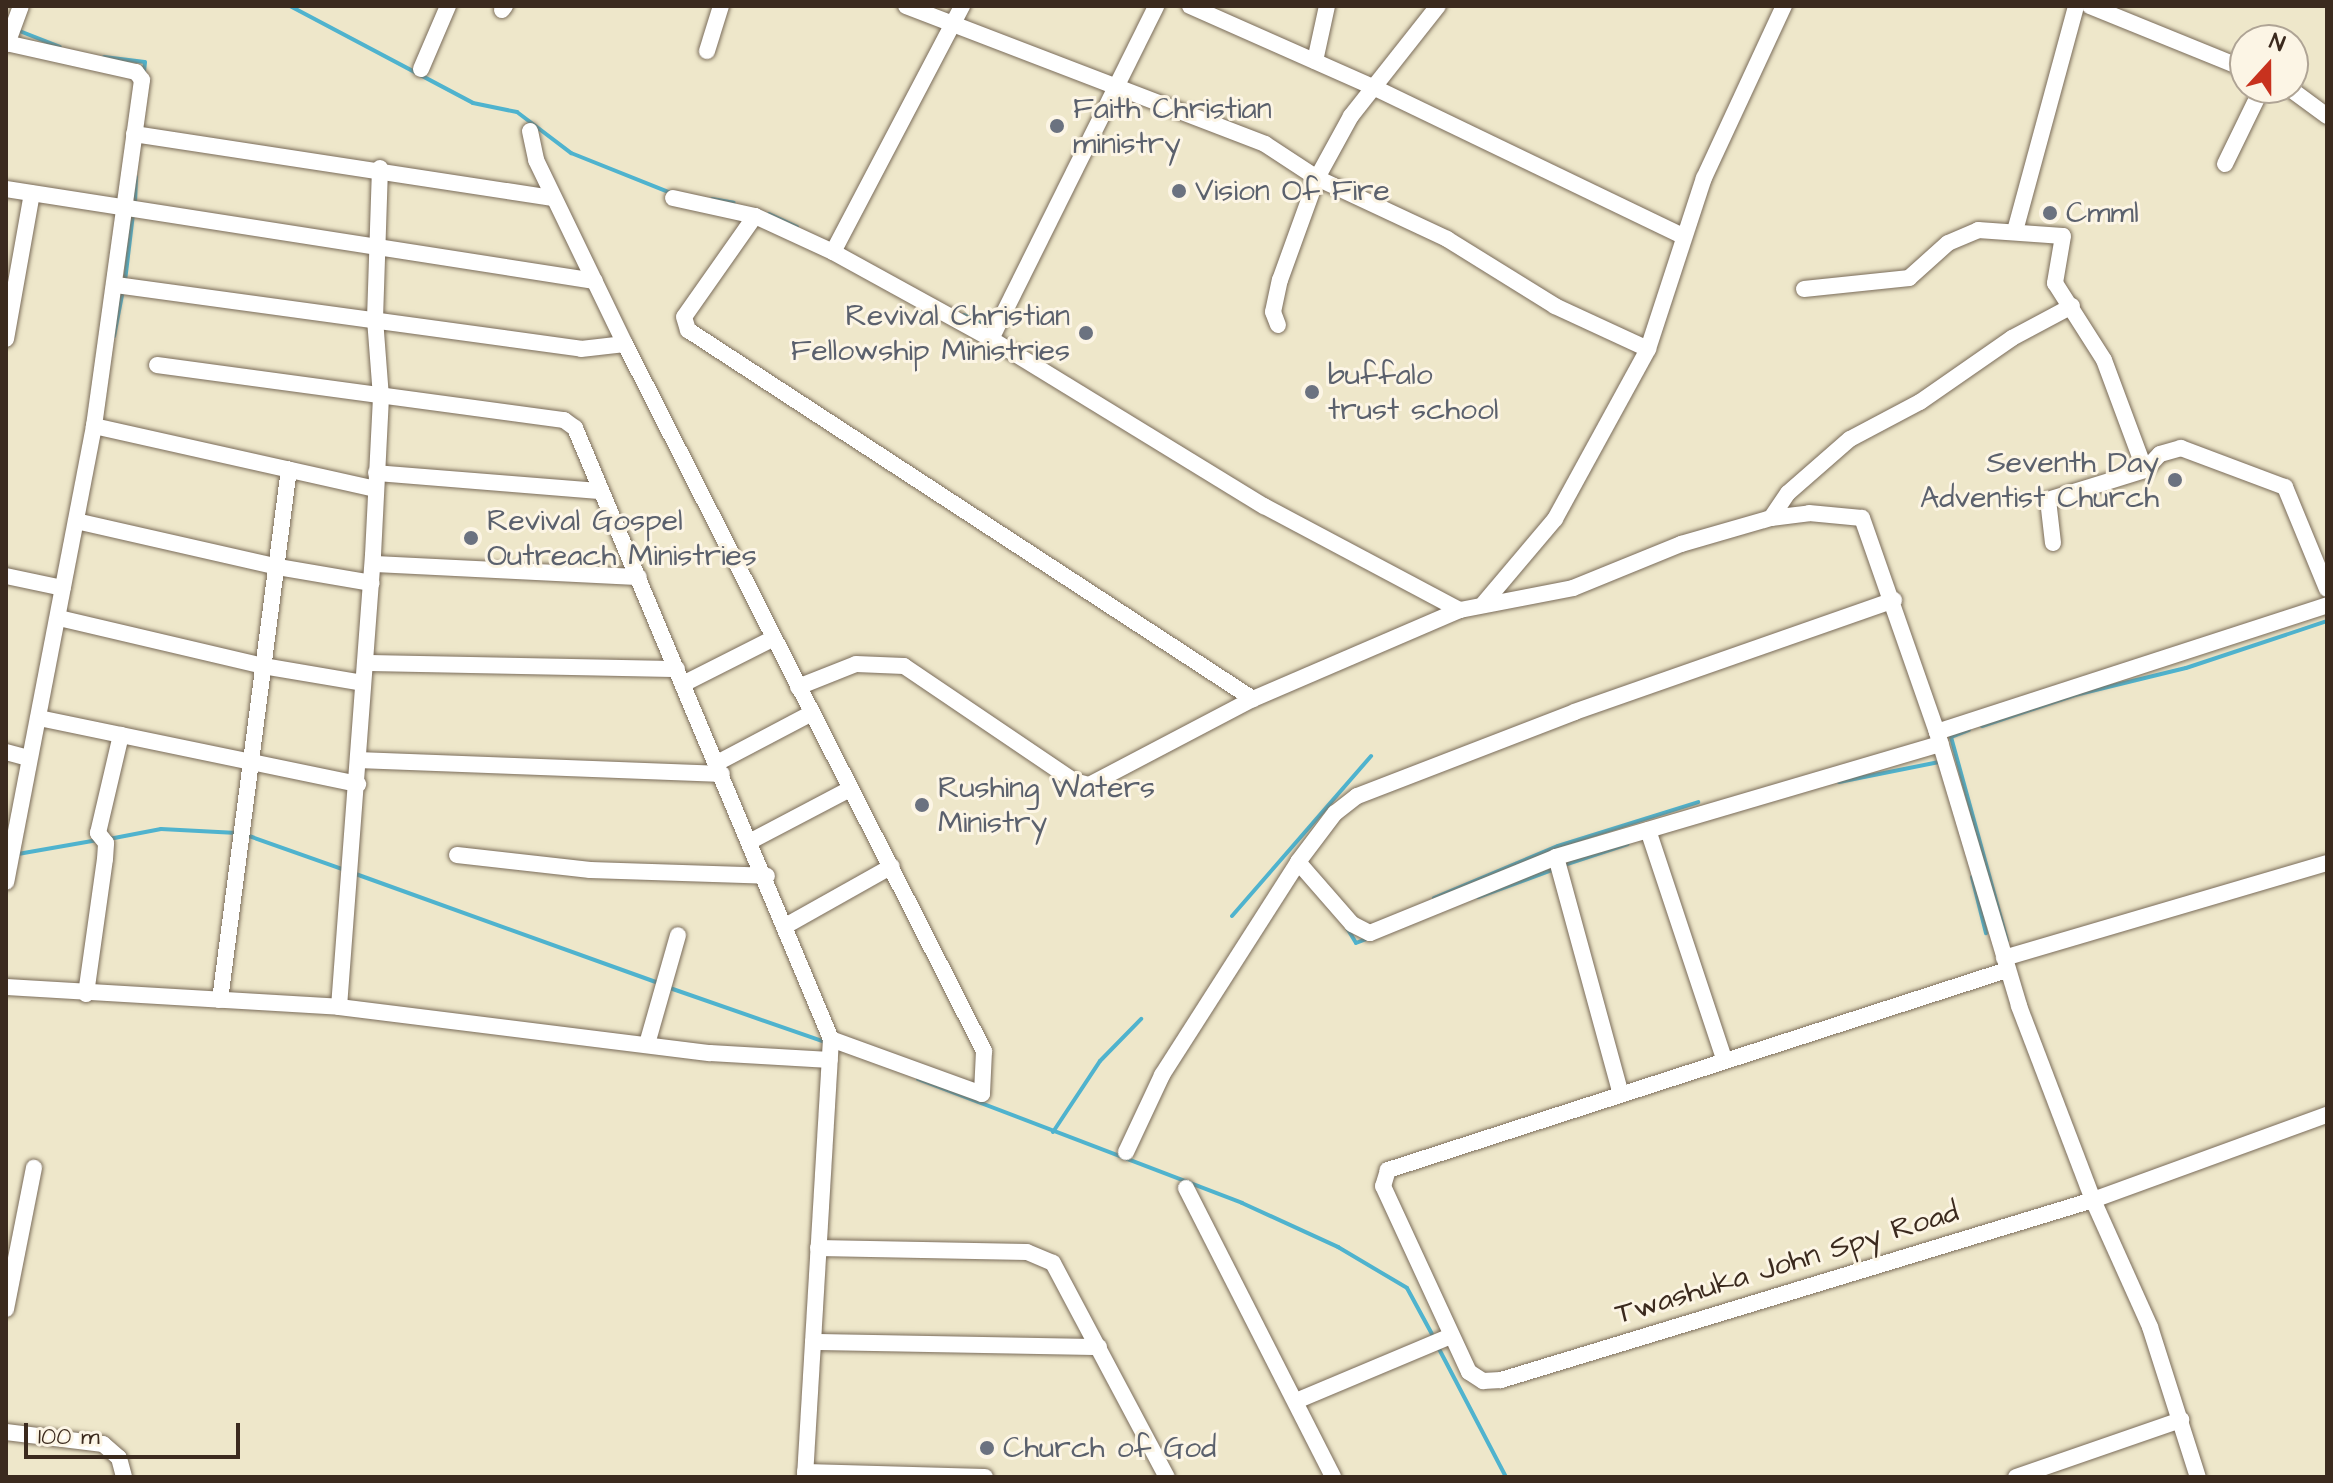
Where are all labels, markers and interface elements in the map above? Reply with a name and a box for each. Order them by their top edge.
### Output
north arrow [2229,24,2309,104]
text: N [2265,26,2289,60]
place label: Faith Christian ministry [1073,91,1272,162]
marker: Faith Christian ministry [1048,117,1066,135]
place label: Vision Of Fire [1195,173,1390,209]
marker: Vision Of Fire [1170,182,1188,200]
place label: Cmml [2066,195,2139,231]
marker: Cmml [2041,204,2059,222]
place label: Revival Christian Fellowship Ministries [791,298,1070,368]
marker: Revival Christian Fellowship Ministries [1077,324,1095,342]
place label: buffalo trust school [1328,357,1498,428]
marker: buffalo trust school [1303,383,1321,401]
place label: Seventh Day Adventist Church [1920,445,2159,516]
marker: Seventh Day Adventist Church [2166,471,2184,489]
place label: Revival Gospel Outreach Ministries [487,503,757,574]
marker: Revival Gospel Outreach Ministries [462,529,480,547]
place label: Rushing Waters Ministry [938,770,1155,840]
marker: Rushing Waters Ministry [913,796,931,814]
street label: Twashuka John Spy Road [1611,1194,1963,1332]
scale bar [28,1407,244,1457]
text: 100 m [38,1420,100,1454]
place label: Church of God [1003,1430,1216,1466]
marker: Church of God [978,1439,996,1457]

